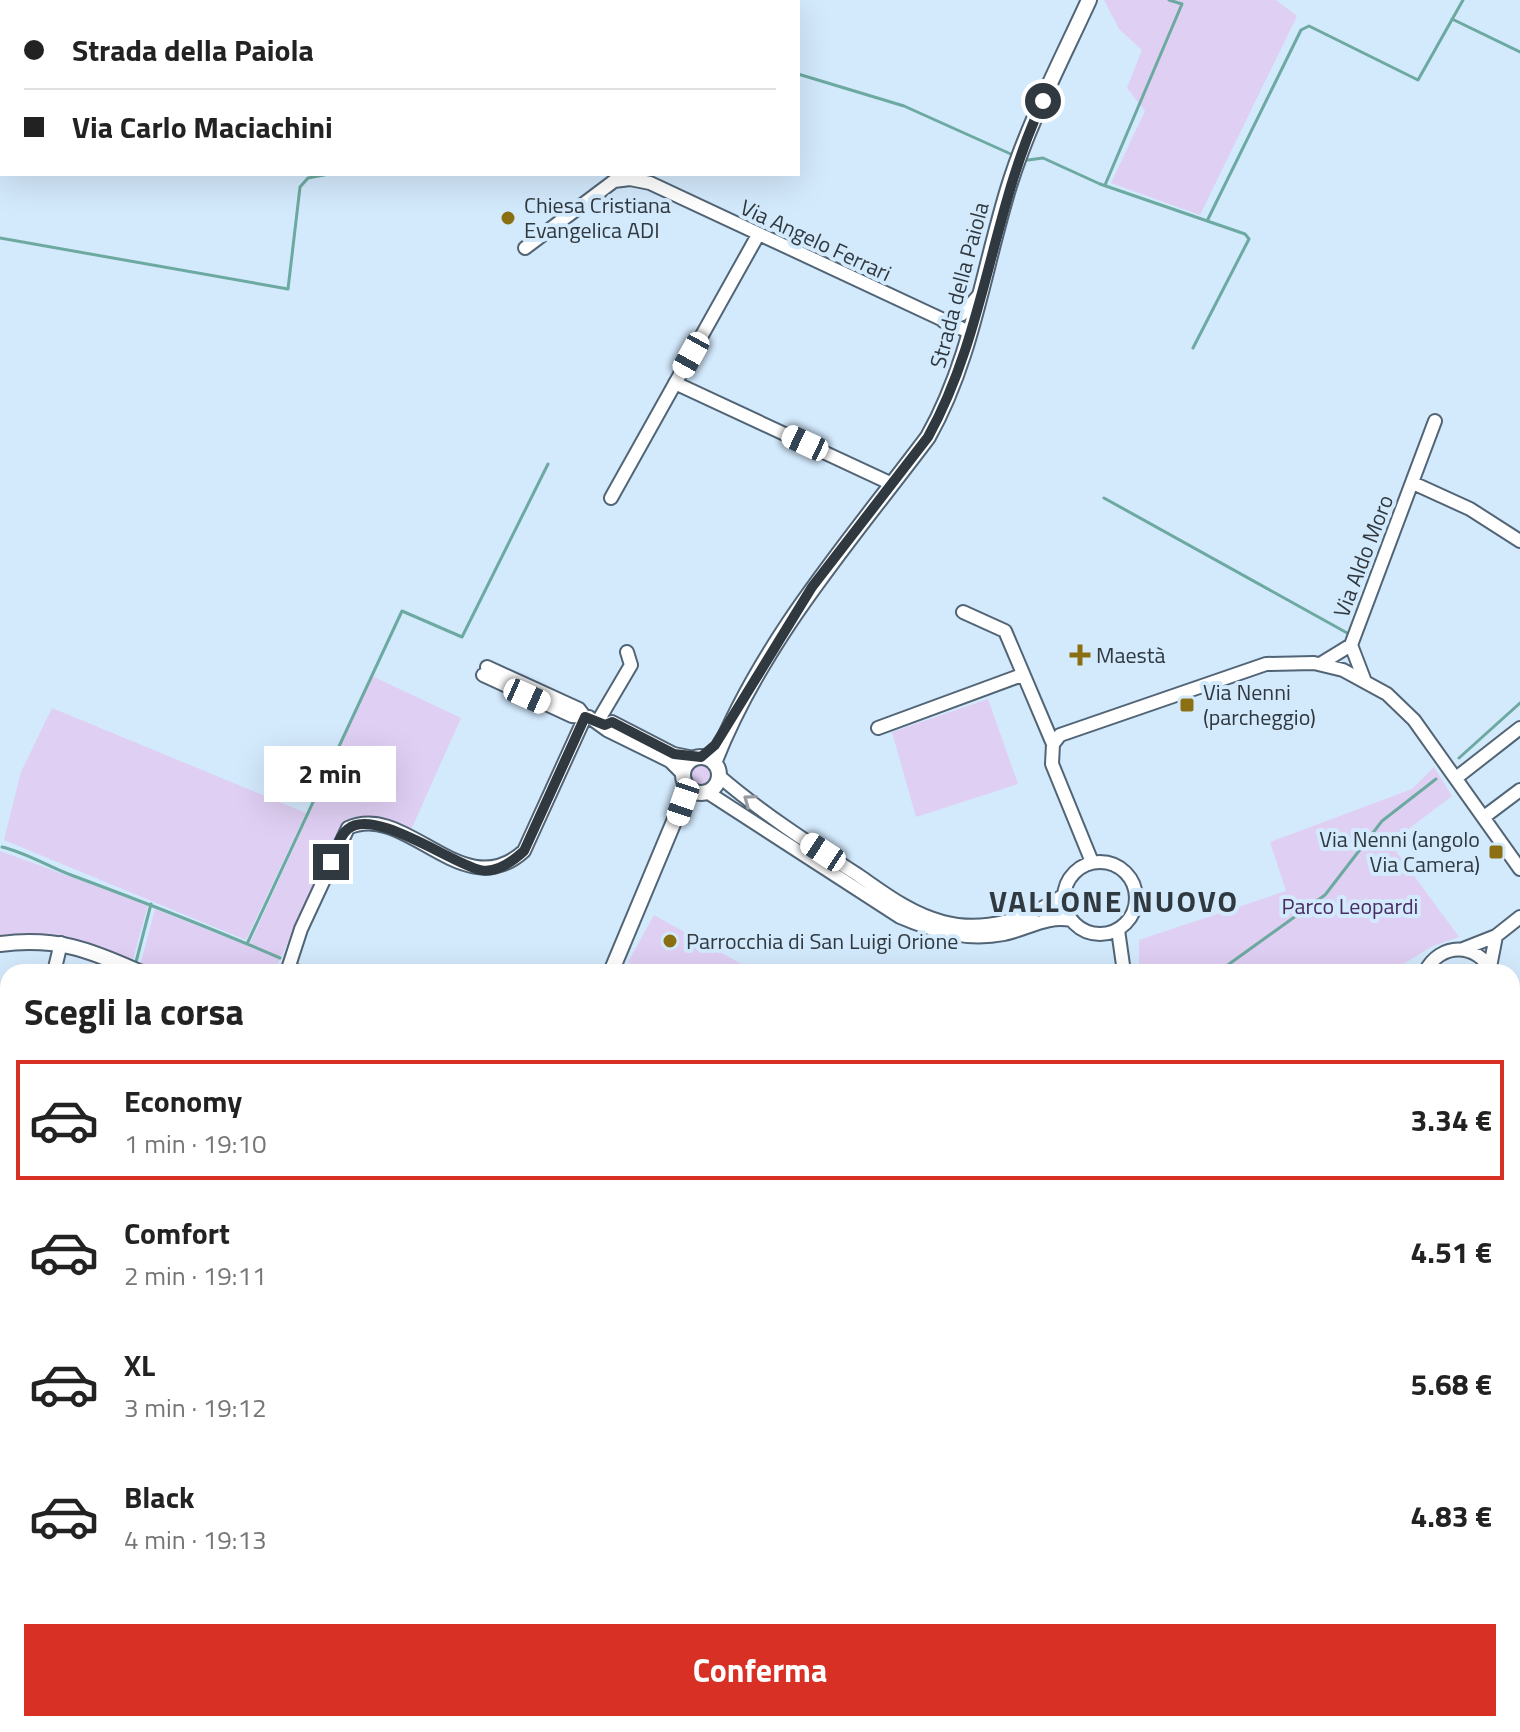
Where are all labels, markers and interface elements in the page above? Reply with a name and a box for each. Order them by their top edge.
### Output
text: Strada della Paiola [72,27,314,73]
route start [1025,83,1061,119]
text: Via Carlo Maciachini [72,104,333,150]
place label: Chiesa Cristiana Evangelica ADI [524,188,671,247]
street label: Via Angelo Ferrari [735,190,897,290]
street label: Strada della Paiola [920,198,998,372]
marker: Chiesa Cristiana Evangelica ADI [499,209,517,227]
car [669,328,713,382]
car [778,422,832,464]
street label: Via Aldo Moro [1324,490,1402,622]
place label: Maestà [1096,638,1166,672]
marker: Maestà [1071,646,1089,664]
car [500,675,554,717]
place label: Via Nenni (parcheggio) [1203,675,1316,734]
marker: Via Nenni (parcheggio) [1178,696,1196,714]
callout: 2 min [265,746,397,802]
text: 2 min [298,754,362,793]
car [664,775,702,829]
one-way arrow [743,796,757,810]
place label: Via Nenni (angolo Via Camera) [1319,822,1480,881]
car [796,829,850,875]
marker: Via Nenni (angolo Via Camera) [1487,843,1505,861]
route end [313,844,349,880]
district label: VALLONE NUOVO [989,878,1239,924]
park label: Parco Leopardi [1282,889,1418,923]
place label: Parrocchia di San Luigi Orione [686,924,958,958]
marker: Parrocchia di San Luigi Orione [661,932,679,950]
text: Scegli la corsa [24,984,244,1039]
text: Economy [124,1078,242,1124]
icon: car [28,1084,100,1156]
text: 3.34 € [1411,1097,1492,1143]
text: 1 min · 19:10 [124,1124,267,1163]
text: Comfort [124,1210,230,1256]
icon: car [28,1216,100,1288]
text: 4.51 € [1411,1229,1492,1275]
text: 2 min · 19:11 [124,1256,267,1295]
text: XL [124,1342,155,1388]
icon: car [28,1348,100,1420]
text: 5.68 € [1411,1361,1492,1407]
text: 3 min · 19:12 [124,1388,267,1427]
text: Black [124,1474,195,1520]
icon: car [28,1480,100,1552]
text: 4.83 € [1411,1493,1492,1539]
text: 4 min · 19:13 [124,1520,267,1559]
button: Conferma [24,1624,1496,1716]

